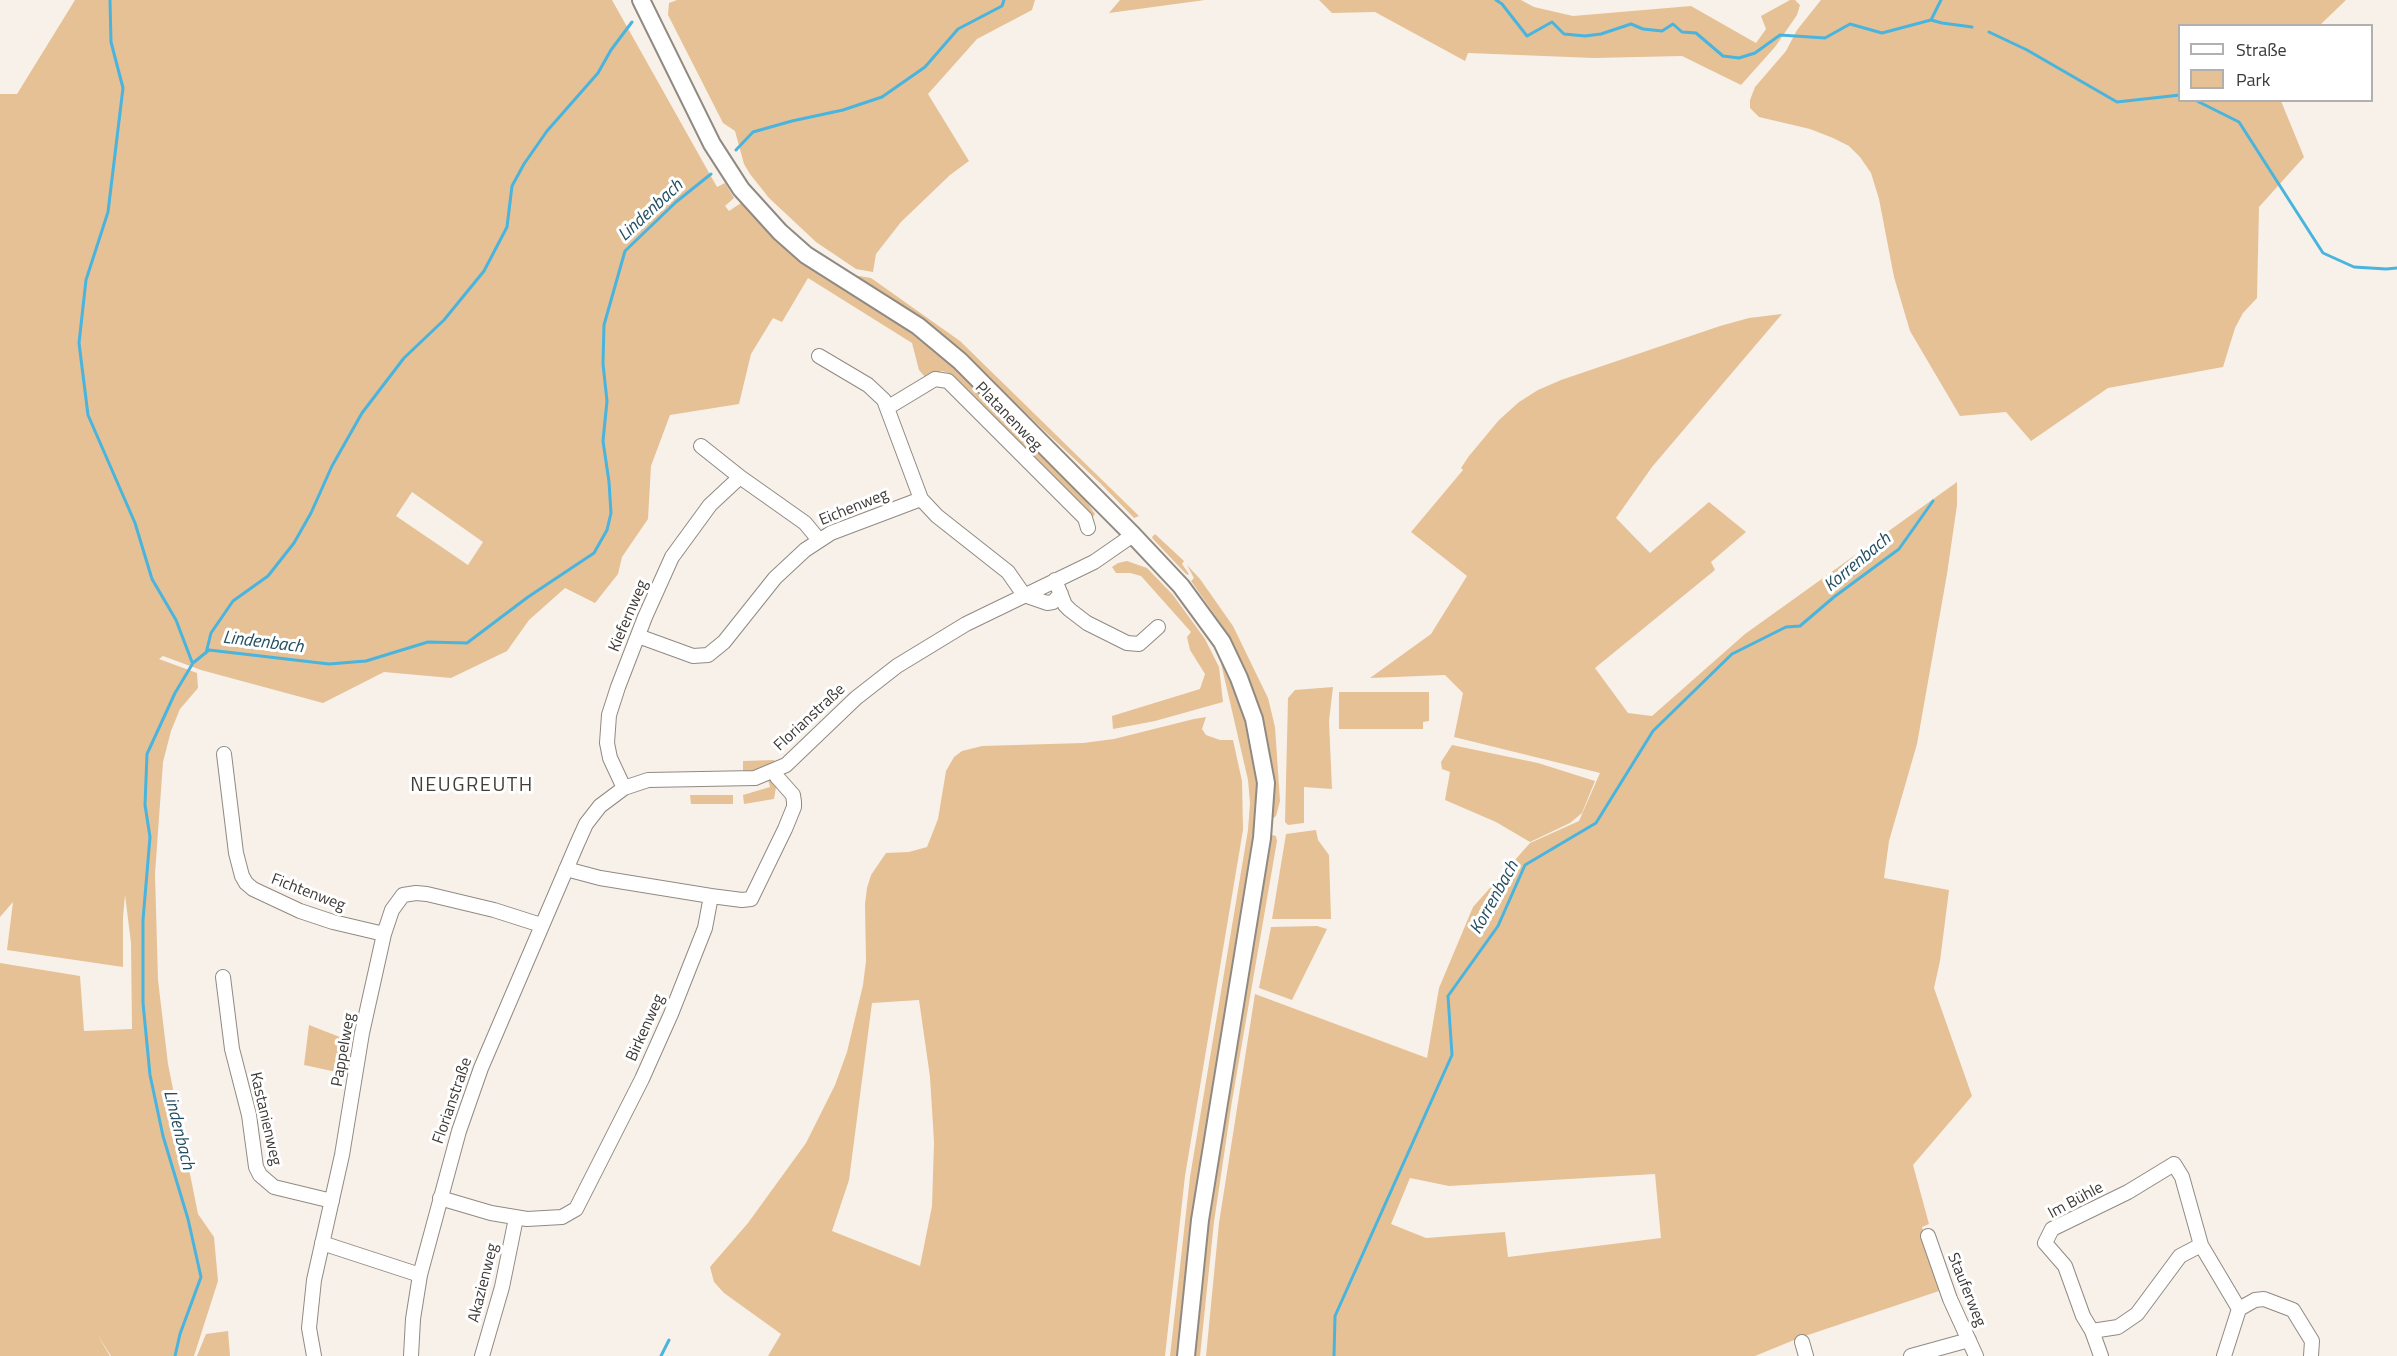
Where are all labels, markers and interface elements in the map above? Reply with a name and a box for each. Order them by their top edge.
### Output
legend [2178,24,2373,102]
text: Straße [2236,36,2287,63]
text: Park [2236,66,2270,93]
water label: Lindenbach [614,175,688,247]
street label: Platanenweg [970,379,1046,455]
street label: Eichenweg [817,485,891,531]
water label: Korrenbach [1820,529,1896,597]
street label: Kiefernweg [605,577,653,655]
water label: Lindenbach [221,627,305,659]
street label: Florianstraße [771,680,849,756]
district label: NEUGREUTH [410,774,534,798]
water label: Korrenbach [1466,858,1524,938]
street label: Fichtenweg [268,870,348,916]
street label: Birkenweg [623,992,669,1064]
street label: Pappelweg [328,1012,360,1088]
street label: Florianstraße [429,1055,477,1147]
street label: Kastanienweg [245,1070,285,1168]
water label: Lindenbach [158,1088,198,1172]
street label: Im Bühle [2045,1179,2107,1223]
street label: Akazienweg [465,1241,503,1325]
street label: Stauferweg [1943,1250,1989,1330]

